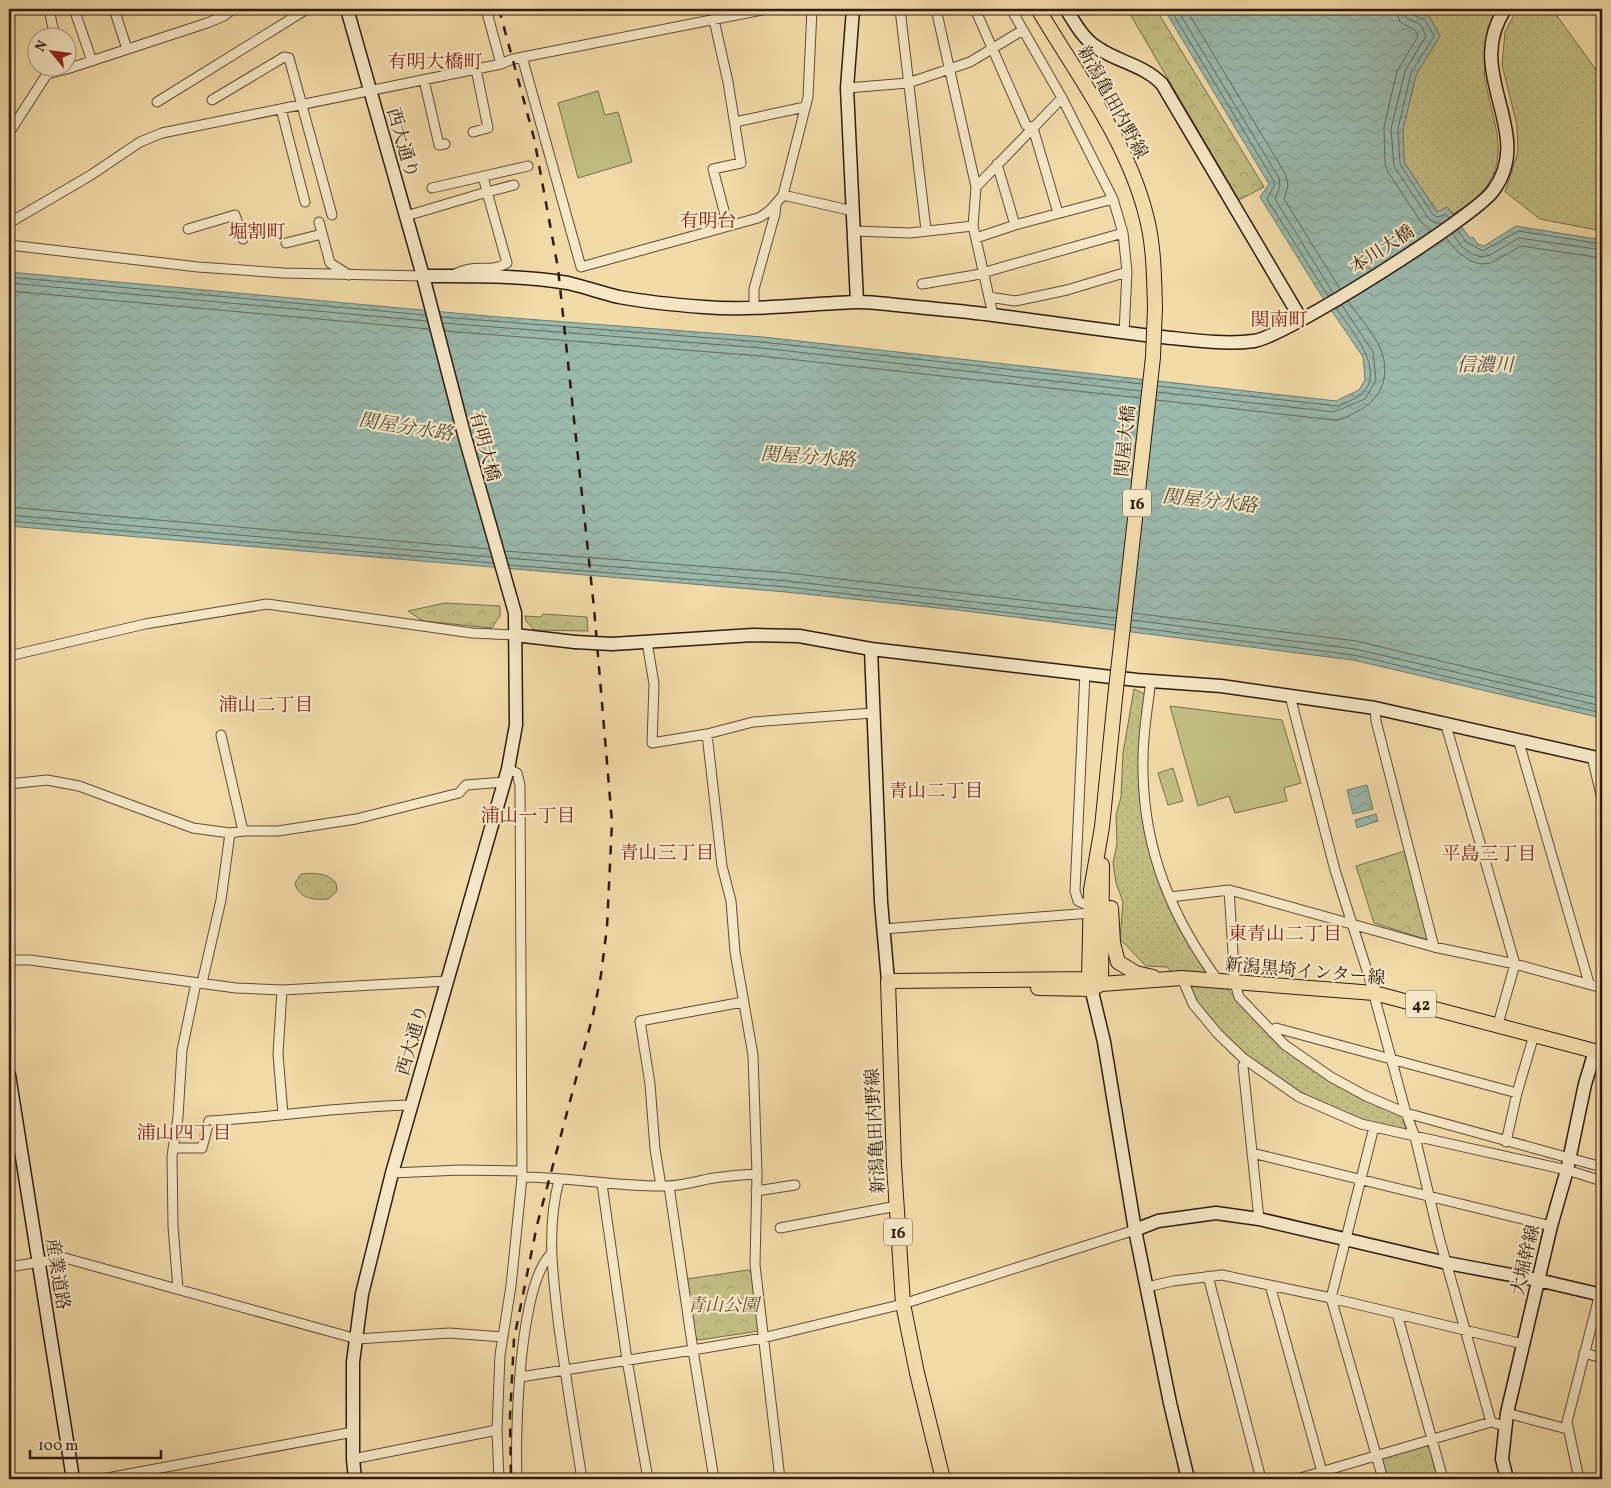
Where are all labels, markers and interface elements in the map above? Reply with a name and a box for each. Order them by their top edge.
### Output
north arrow [28,28,78,78]
text: N [31,37,53,55]
street label: 新潟亀田内野線 [1070,42,1153,164]
district label: 有明大橋町 [387,50,483,76]
street label: 西大通り [380,105,423,181]
district label: 有明台 [679,209,737,235]
district label: 堀割町 [228,220,286,246]
street label: 本川大橋 [1346,220,1420,280]
district label: 関南町 [1250,308,1308,334]
water label: 信濃川 [1456,353,1515,379]
street label: 関屋大橋 [1110,404,1143,478]
water label: 関屋分水路 [357,408,457,449]
street label: 有明大橋 [462,408,505,484]
water label: 関屋分水路 [760,442,858,474]
water label: 関屋分水路 [1161,484,1260,520]
road number: 16 [1123,489,1151,516]
district label: 浦山二丁目 [218,693,314,719]
district label: 青山二丁目 [888,779,984,805]
district label: 浦山一丁目 [480,804,576,830]
district label: 青山三丁目 [619,841,715,867]
district label: 平島三丁目 [1441,842,1537,868]
district label: 東青山二丁目 [1228,922,1342,948]
street label: 新潟黒埼インター線 [1223,953,1386,992]
road number: 42 [1406,991,1436,1018]
street label: 西大通り [392,1002,435,1078]
street label: 新潟亀田内野線 [861,1067,892,1194]
district label: 浦山四丁目 [136,1121,232,1147]
road number: 16 [884,1218,912,1246]
street label: 大堀幹線 [1506,1222,1547,1298]
street label: 産業道路 [39,1237,74,1312]
park label: 青山公園 [687,1294,762,1319]
scale bar [30,1428,161,1460]
text: 100 m [38,1436,78,1457]

